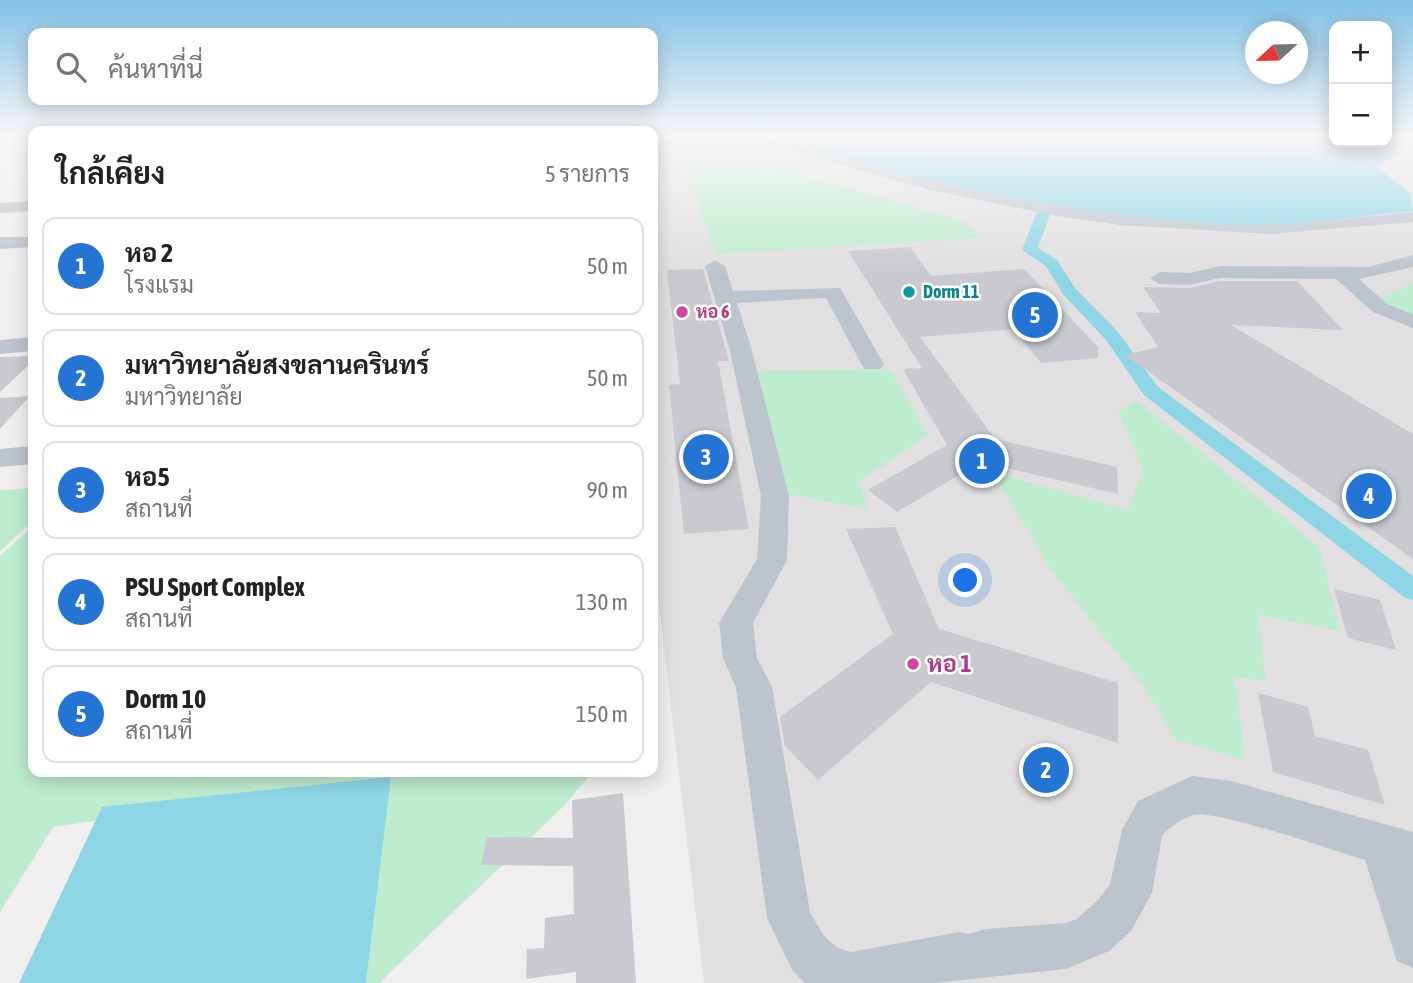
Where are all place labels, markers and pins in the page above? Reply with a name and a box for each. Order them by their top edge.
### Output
place label: Dorm 11 [923,281,979,302]
marker: Dorm 11 [901,284,917,300]
pin: 5 [1012,289,1058,341]
place label: หอ 6 [696,301,729,322]
marker: หอ 6 [674,304,690,320]
pin: 3 [683,431,729,483]
pin: 1 [959,435,1005,487]
pin: 4 [1346,470,1392,522]
place label: หอ 1 [927,650,971,677]
marker: หอ 1 [905,656,921,672]
pin: 2 [1023,744,1069,796]

